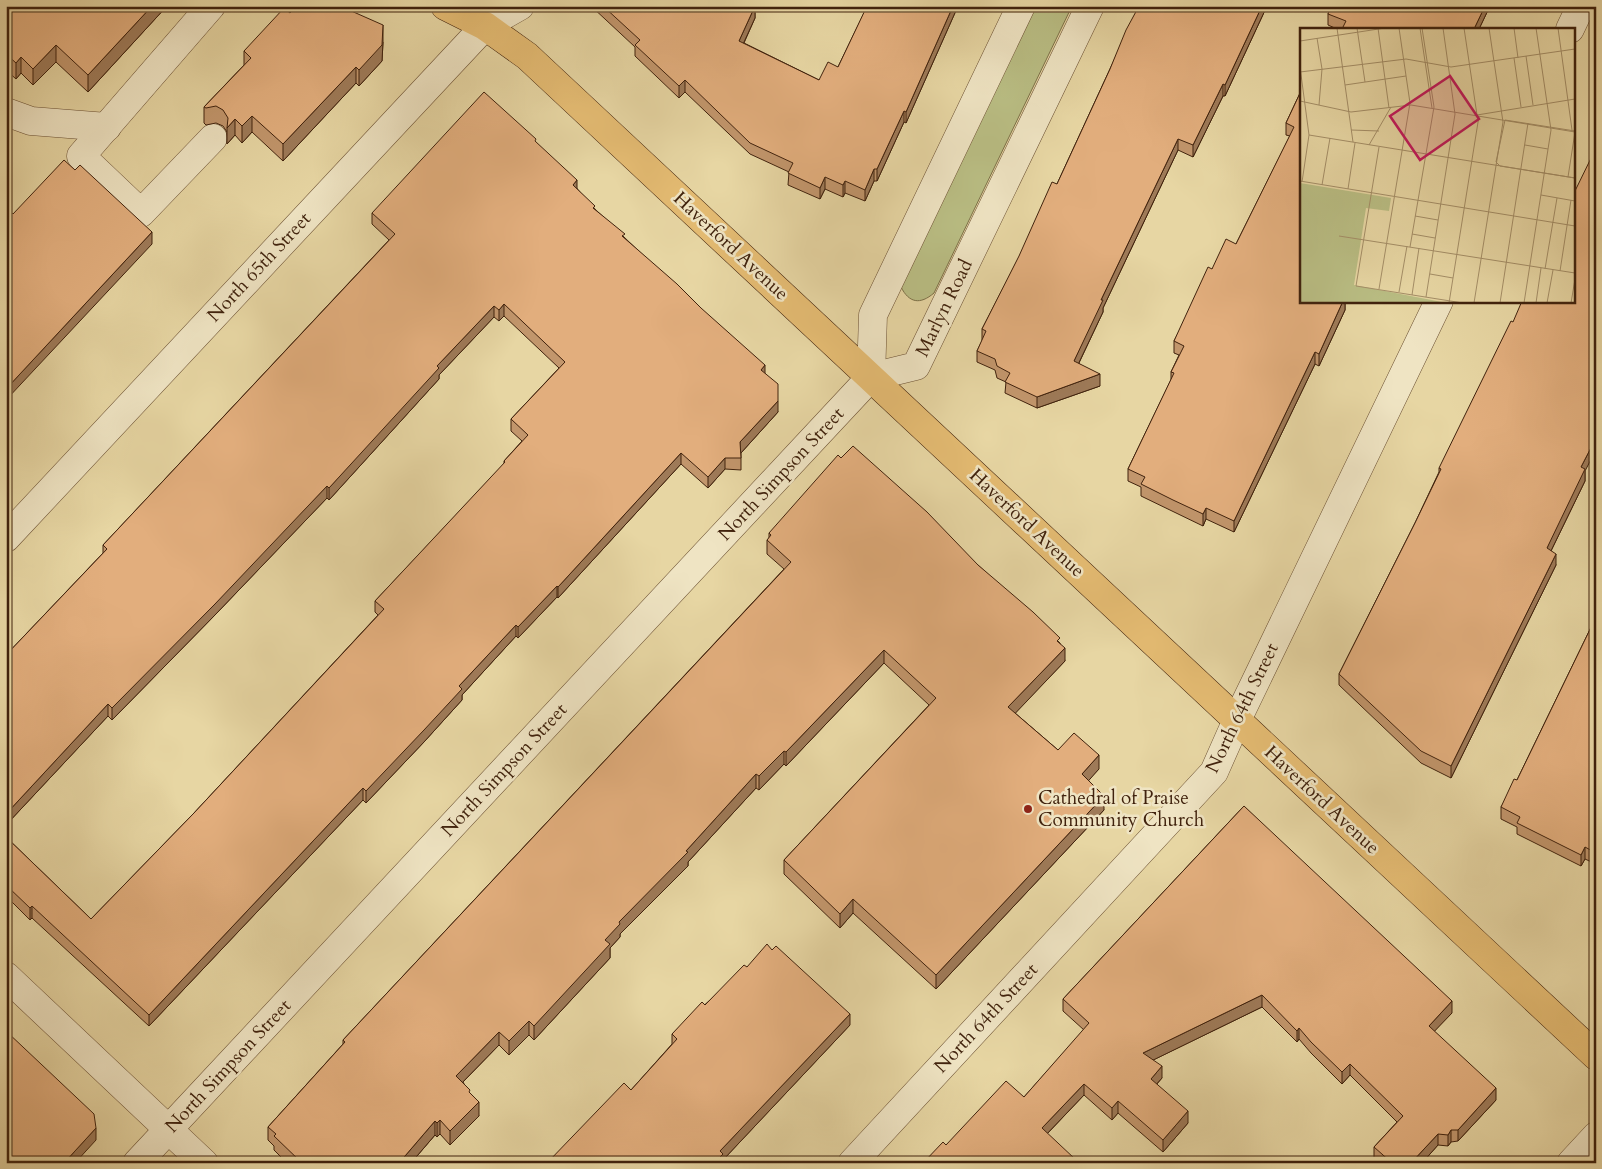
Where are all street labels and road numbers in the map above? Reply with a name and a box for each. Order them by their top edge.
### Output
street label: Haverford Avenue [668,186,794,306]
street label: North 65th Street [201,206,317,328]
street label: Marlyn Road [909,255,979,361]
street label: North Simpson Street [712,401,850,547]
street label: Haverford Avenue [964,463,1090,583]
street label: North 64th Street [1199,639,1285,777]
street label: North Simpson Street [435,697,573,843]
street label: Haverford Avenue [1259,740,1385,860]
street label: North 64th Street [928,957,1044,1079]
street label: North Simpson Street [159,993,297,1139]

